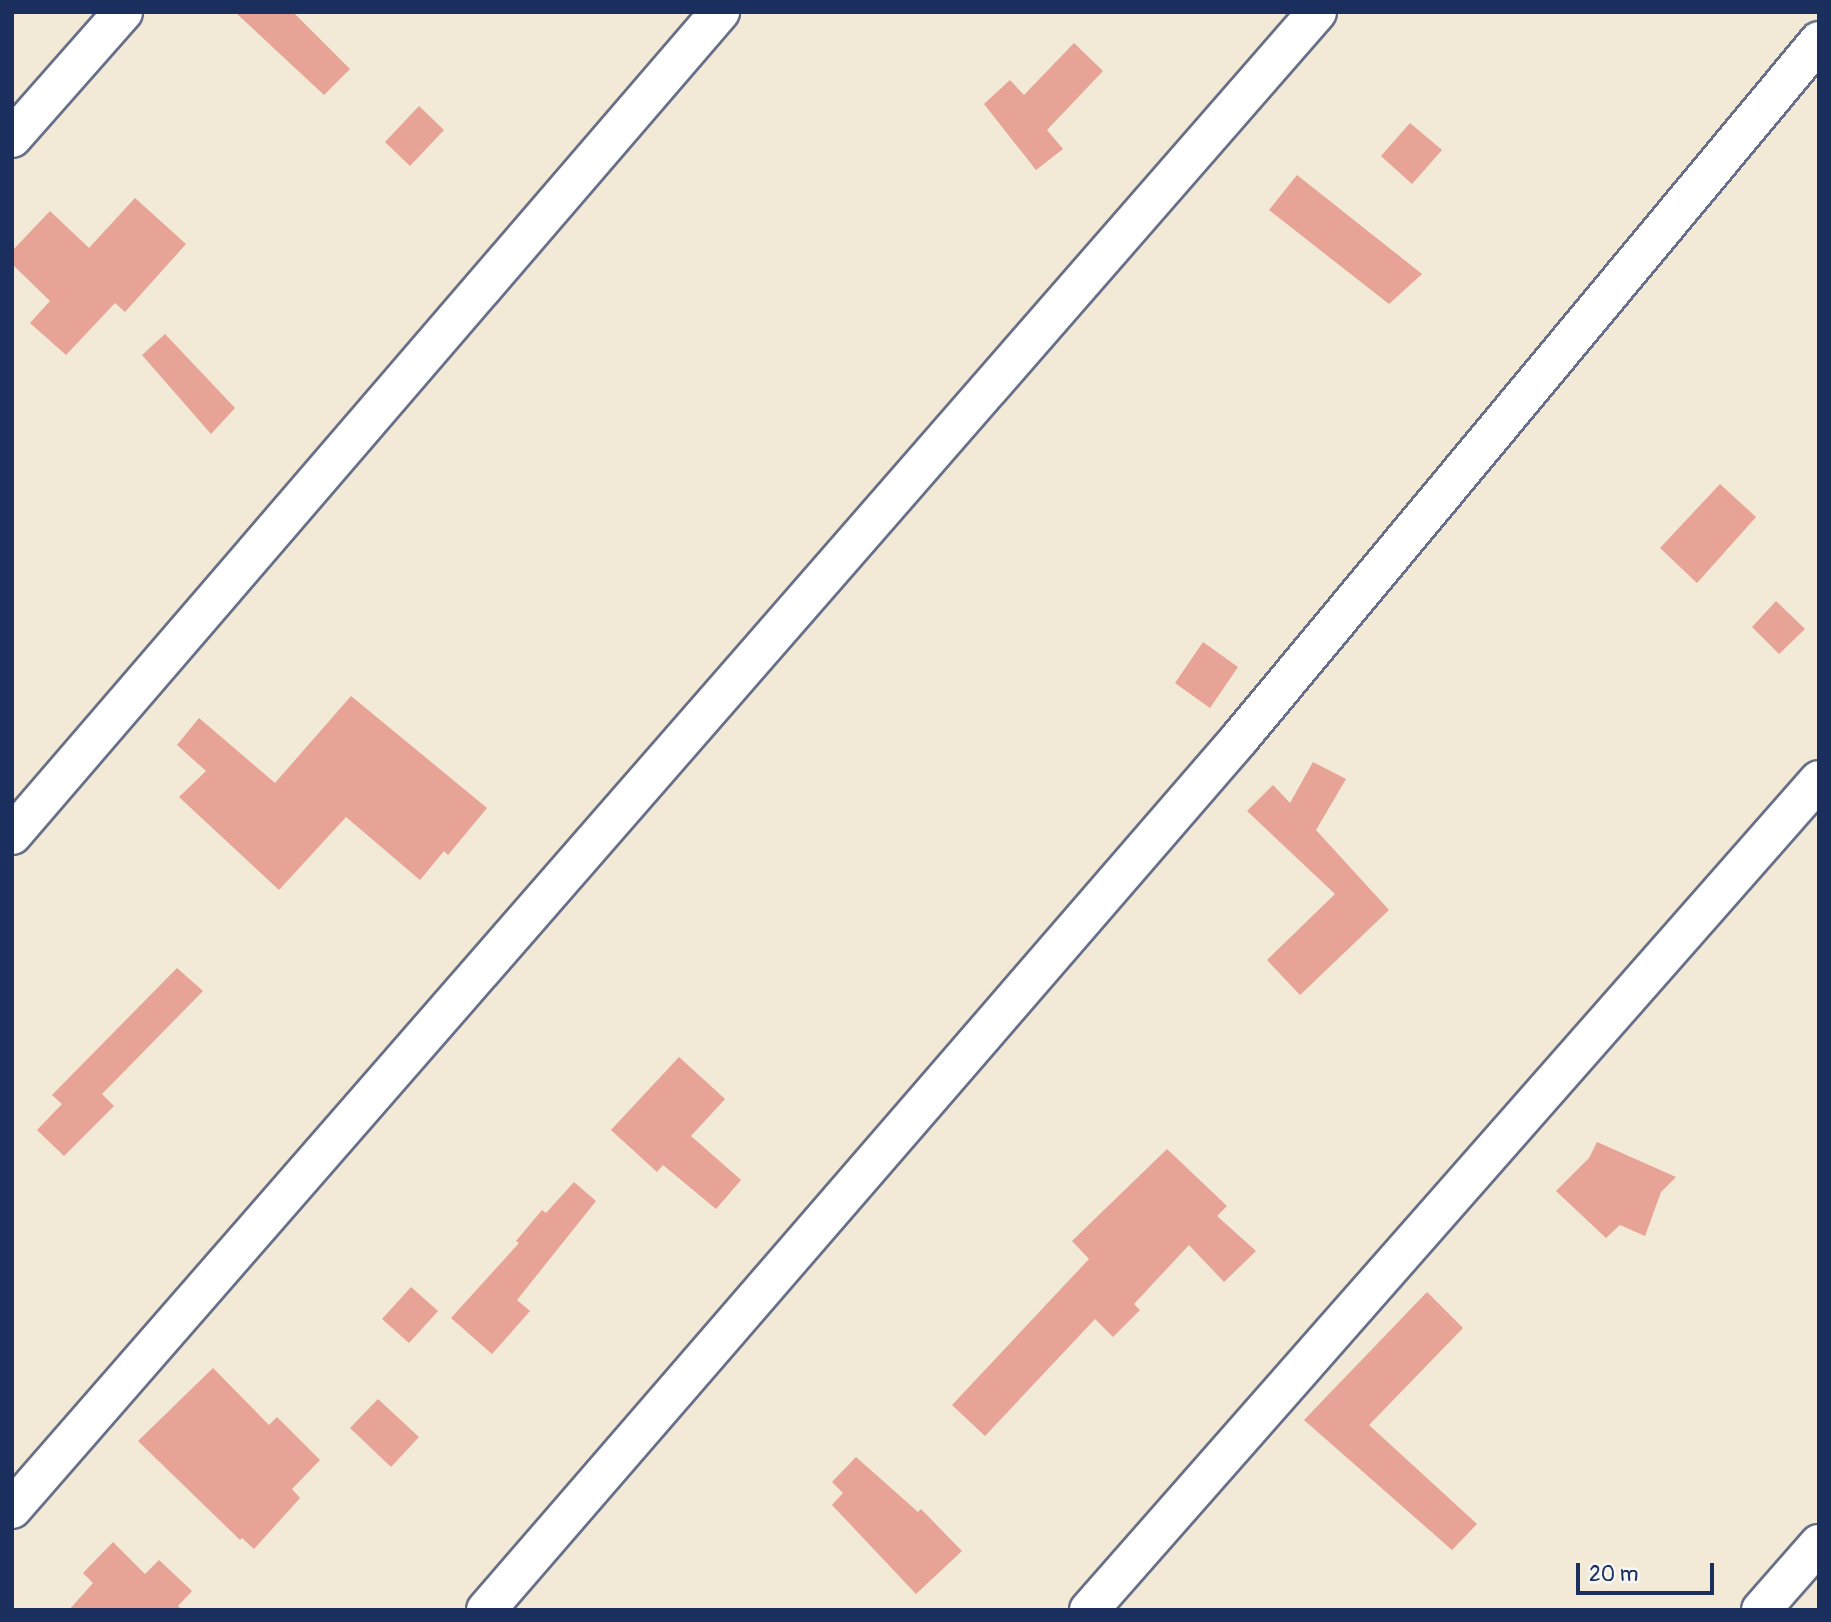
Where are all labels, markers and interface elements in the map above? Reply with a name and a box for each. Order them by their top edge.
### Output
scale bar [1579,1548,1717,1592]
text: 20 m [1589,1561,1638,1588]

